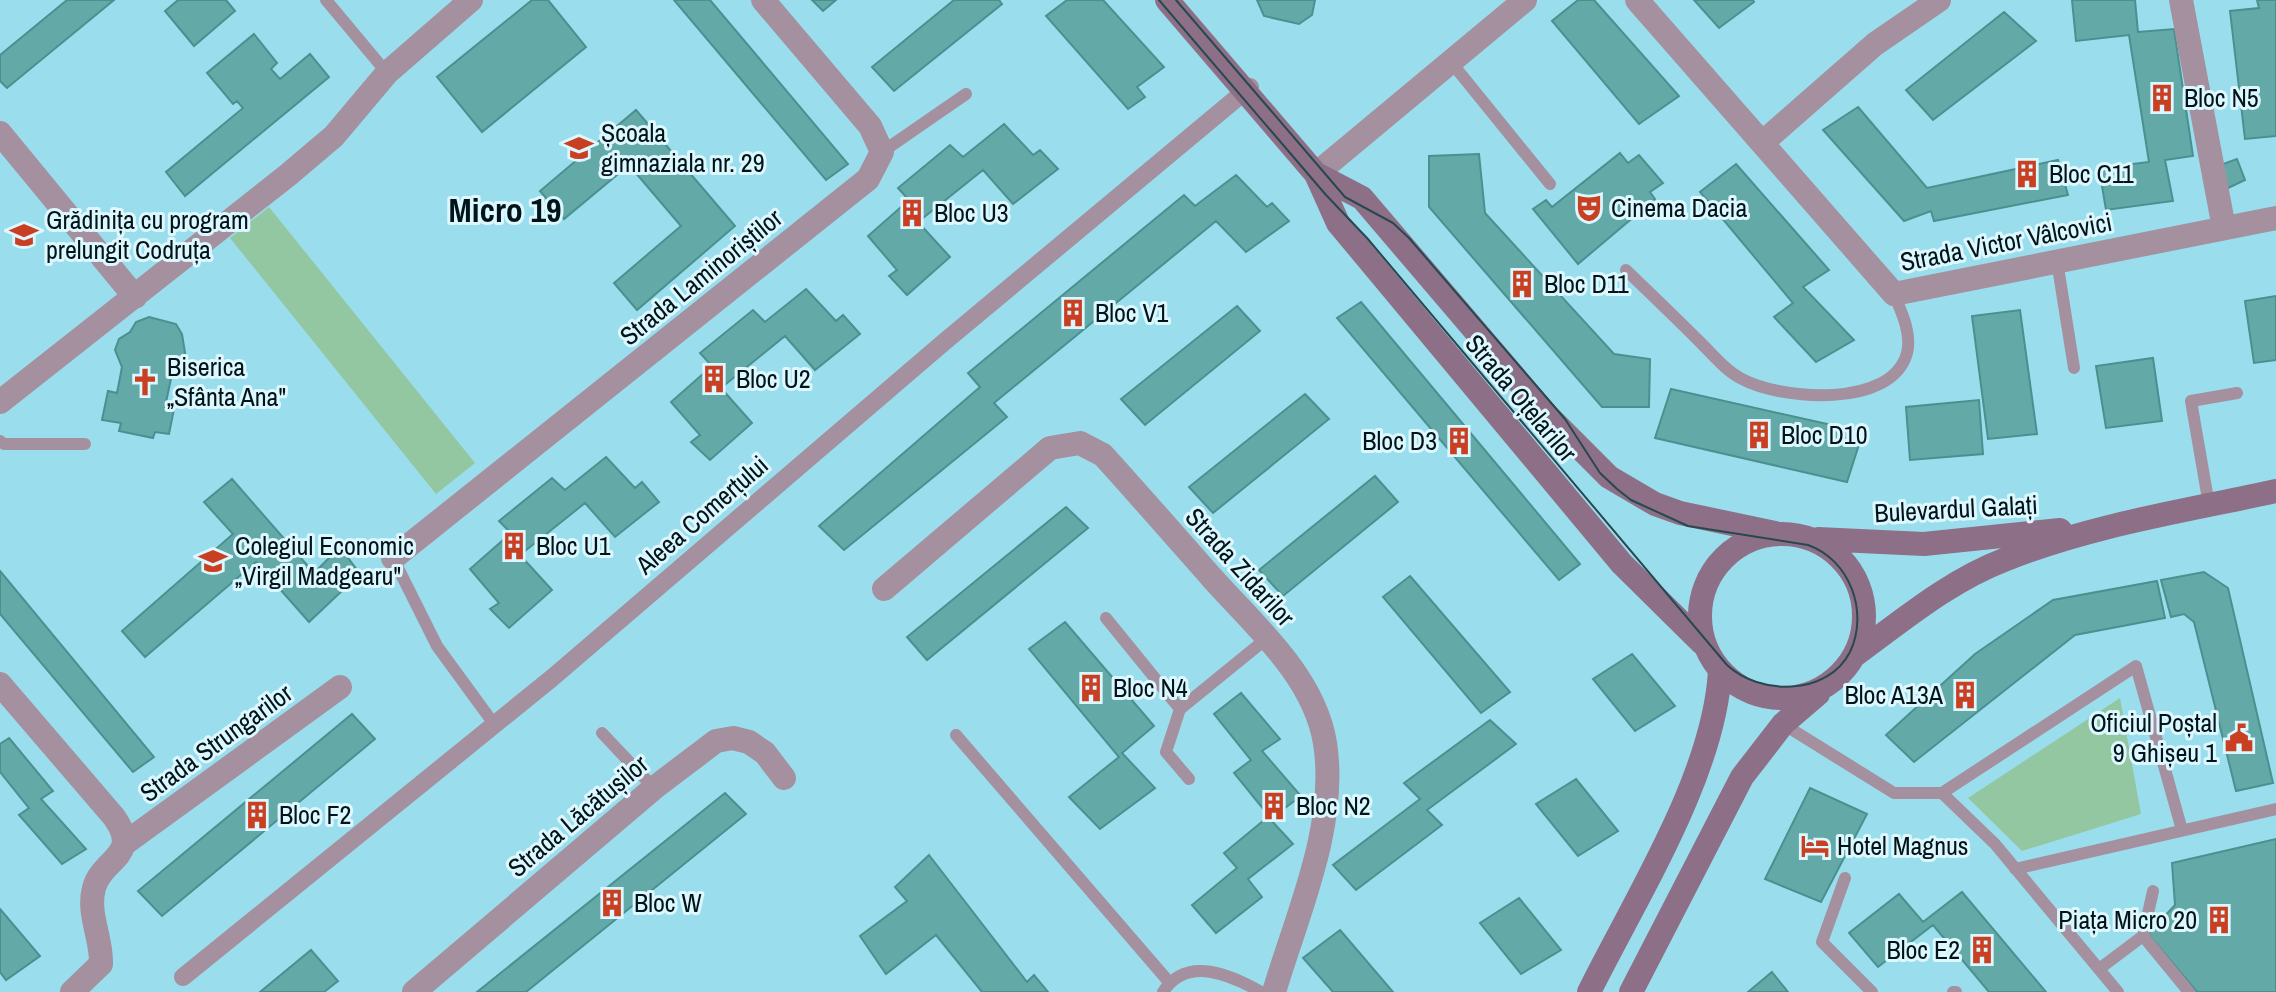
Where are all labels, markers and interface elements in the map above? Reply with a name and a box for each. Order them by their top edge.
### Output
place label: Bloc N5 [2184,80,2259,115]
building icon: Bloc N5 [2147,83,2177,113]
place label: Școala gimnaziala nr. 29 [601,115,765,180]
school or university icon: Școala gimnaziala nr. 29 [564,133,594,163]
place label: Bloc C11 [2049,156,2134,191]
building icon: Bloc C11 [2012,159,2042,189]
district label: Micro 19 [448,187,562,233]
place label: Cinema Dacia [1611,190,1747,225]
theatre icon: Cinema Dacia [1574,193,1604,223]
place label: Bloc U3 [934,195,1009,230]
building icon: Bloc U3 [897,198,927,228]
street label: Strada Laminoriștilor [612,200,789,353]
place label: Grădinița cu program prelungit Codruța [46,202,249,267]
street label: Strada Victor Vâlcovici [1897,204,2115,279]
school or university icon: Grădinița cu program prelungit Codruța [9,220,39,250]
place label: Bloc D11 [1544,266,1629,301]
building icon: Bloc D11 [1507,269,1537,299]
place label: Bloc V1 [1095,295,1169,330]
building icon: Bloc V1 [1058,298,1088,328]
street label: Strada Oțelarilor [1458,327,1585,469]
place label: Biserica „Sfânta Ana" [167,349,286,414]
place label: Bloc U2 [736,361,811,396]
building icon: Bloc U2 [699,364,729,394]
church icon: Biserica „Sfânta Ana" [130,367,160,397]
place label: Bloc D10 [1781,417,1868,452]
building icon: Bloc D10 [1744,420,1774,450]
place label: Bloc D3 [1362,423,1437,458]
building icon: Bloc D3 [1444,426,1474,456]
street label: Aleea Comerțului [627,447,775,583]
street label: Bulevardul Galați [1873,487,2039,530]
street label: Strada Zidarilor [1178,500,1303,633]
place label: Colegiul Economic „Virgil Madgearu" [235,528,414,593]
place label: Bloc U1 [536,528,611,563]
building icon: Bloc U1 [499,531,529,561]
school or university icon: Colegiul Economic „Virgil Madgearu" [198,546,228,576]
place label: Bloc N4 [1113,670,1188,705]
building icon: Bloc N4 [1076,673,1106,703]
street label: Strada Strungarilor [133,675,299,810]
place label: Bloc A13A [1845,677,1944,712]
building icon: Bloc A13A [1950,680,1980,710]
place label: Oficiul Poștal 9 Ghișeu 1 [2090,705,2217,770]
public building icon: Oficiul Poștal 9 Ghișeu 1 [2224,723,2254,753]
street label: Strada Lăcătușilor [500,747,655,885]
place label: Bloc N2 [1296,788,1371,823]
building icon: Bloc N2 [1259,791,1289,821]
place label: Bloc F2 [279,797,351,832]
building icon: Bloc F2 [242,800,272,830]
place label: Hotel Magnus [1837,828,1969,863]
hotel icon: Hotel Magnus [1800,831,1830,861]
place label: Bloc W [634,885,702,920]
building icon: Bloc W [597,888,627,918]
place label: Piața Micro 20 [2058,902,2197,937]
building icon: Piața Micro 20 [2204,905,2234,935]
place label: Bloc E2 [1887,932,1960,967]
building icon: Bloc E2 [1967,935,1997,965]

